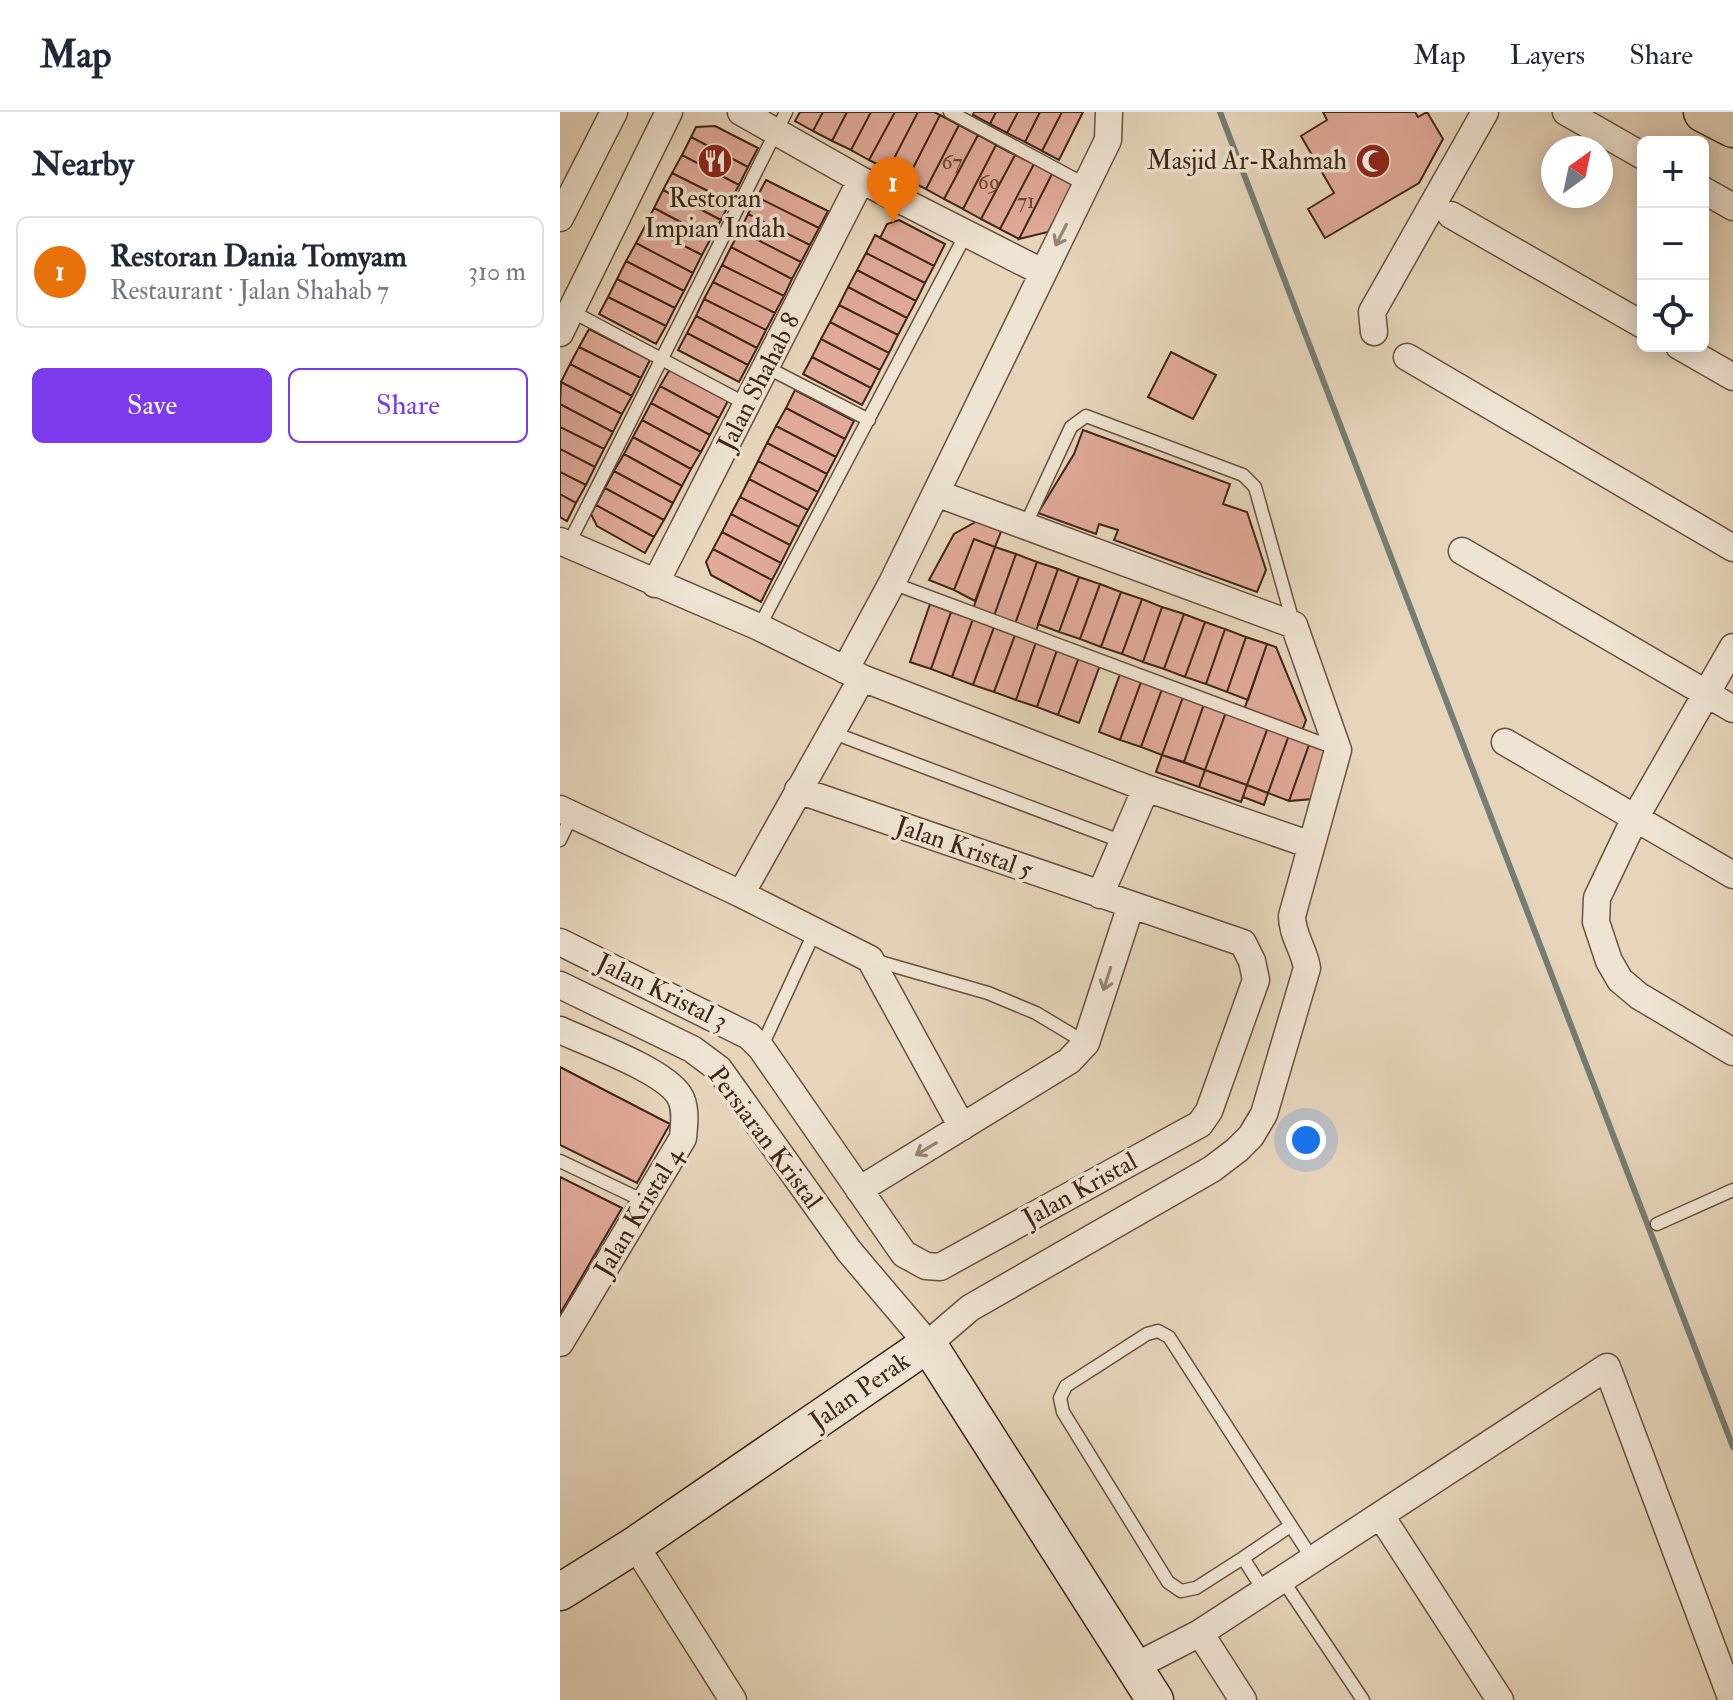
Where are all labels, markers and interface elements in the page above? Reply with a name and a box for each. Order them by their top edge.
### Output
text: Map [40,31,111,79]
text: Map [1413,38,1466,73]
text: Layers [1510,38,1585,73]
text: Share [1629,38,1693,73]
north arrow [1541,136,1613,208]
map controls [1637,136,1709,352]
button: + [1637,136,1709,208]
restaurant icon: Restoran Impian Indah [696,142,734,180]
mosque icon: Masjid Ar-Rahmah [1354,142,1392,180]
text: Nearby [32,143,134,186]
place label: Masjid Ar-Rahmah [1147,145,1347,177]
house number: 67 [941,148,963,176]
pin: 1 [867,157,919,223]
house number: 69 [978,168,1000,196]
place label: Restoran Impian Indah [644,183,786,246]
house number: 71 [1017,187,1035,215]
button: − [1637,208,1709,280]
one-way arrow [1053,222,1068,246]
text: Restoran Dania Tomyam [110,238,407,275]
text: 1 [55,256,65,288]
text: 310 m [468,256,526,288]
text: Restaurant · Jalan Shahab 7 [110,275,389,307]
button: locate [1637,280,1709,352]
street label: Jalan Shahab 8 [710,308,807,457]
button: Save [32,368,272,443]
button: Share [288,368,528,443]
street label: Jalan Kristal 5 [890,809,1037,887]
street label: Jalan Kristal 3 [590,946,733,1037]
one-way arrow [1098,967,1113,992]
street label: Persiaran Kristal [701,1060,829,1216]
your location [1286,1120,1326,1160]
street label: Jalan Kristal 4 [587,1140,691,1284]
one-way arrow [915,1142,938,1158]
street label: Jalan Kristal [1016,1145,1143,1235]
street label: Jalan Perak [803,1345,917,1438]

